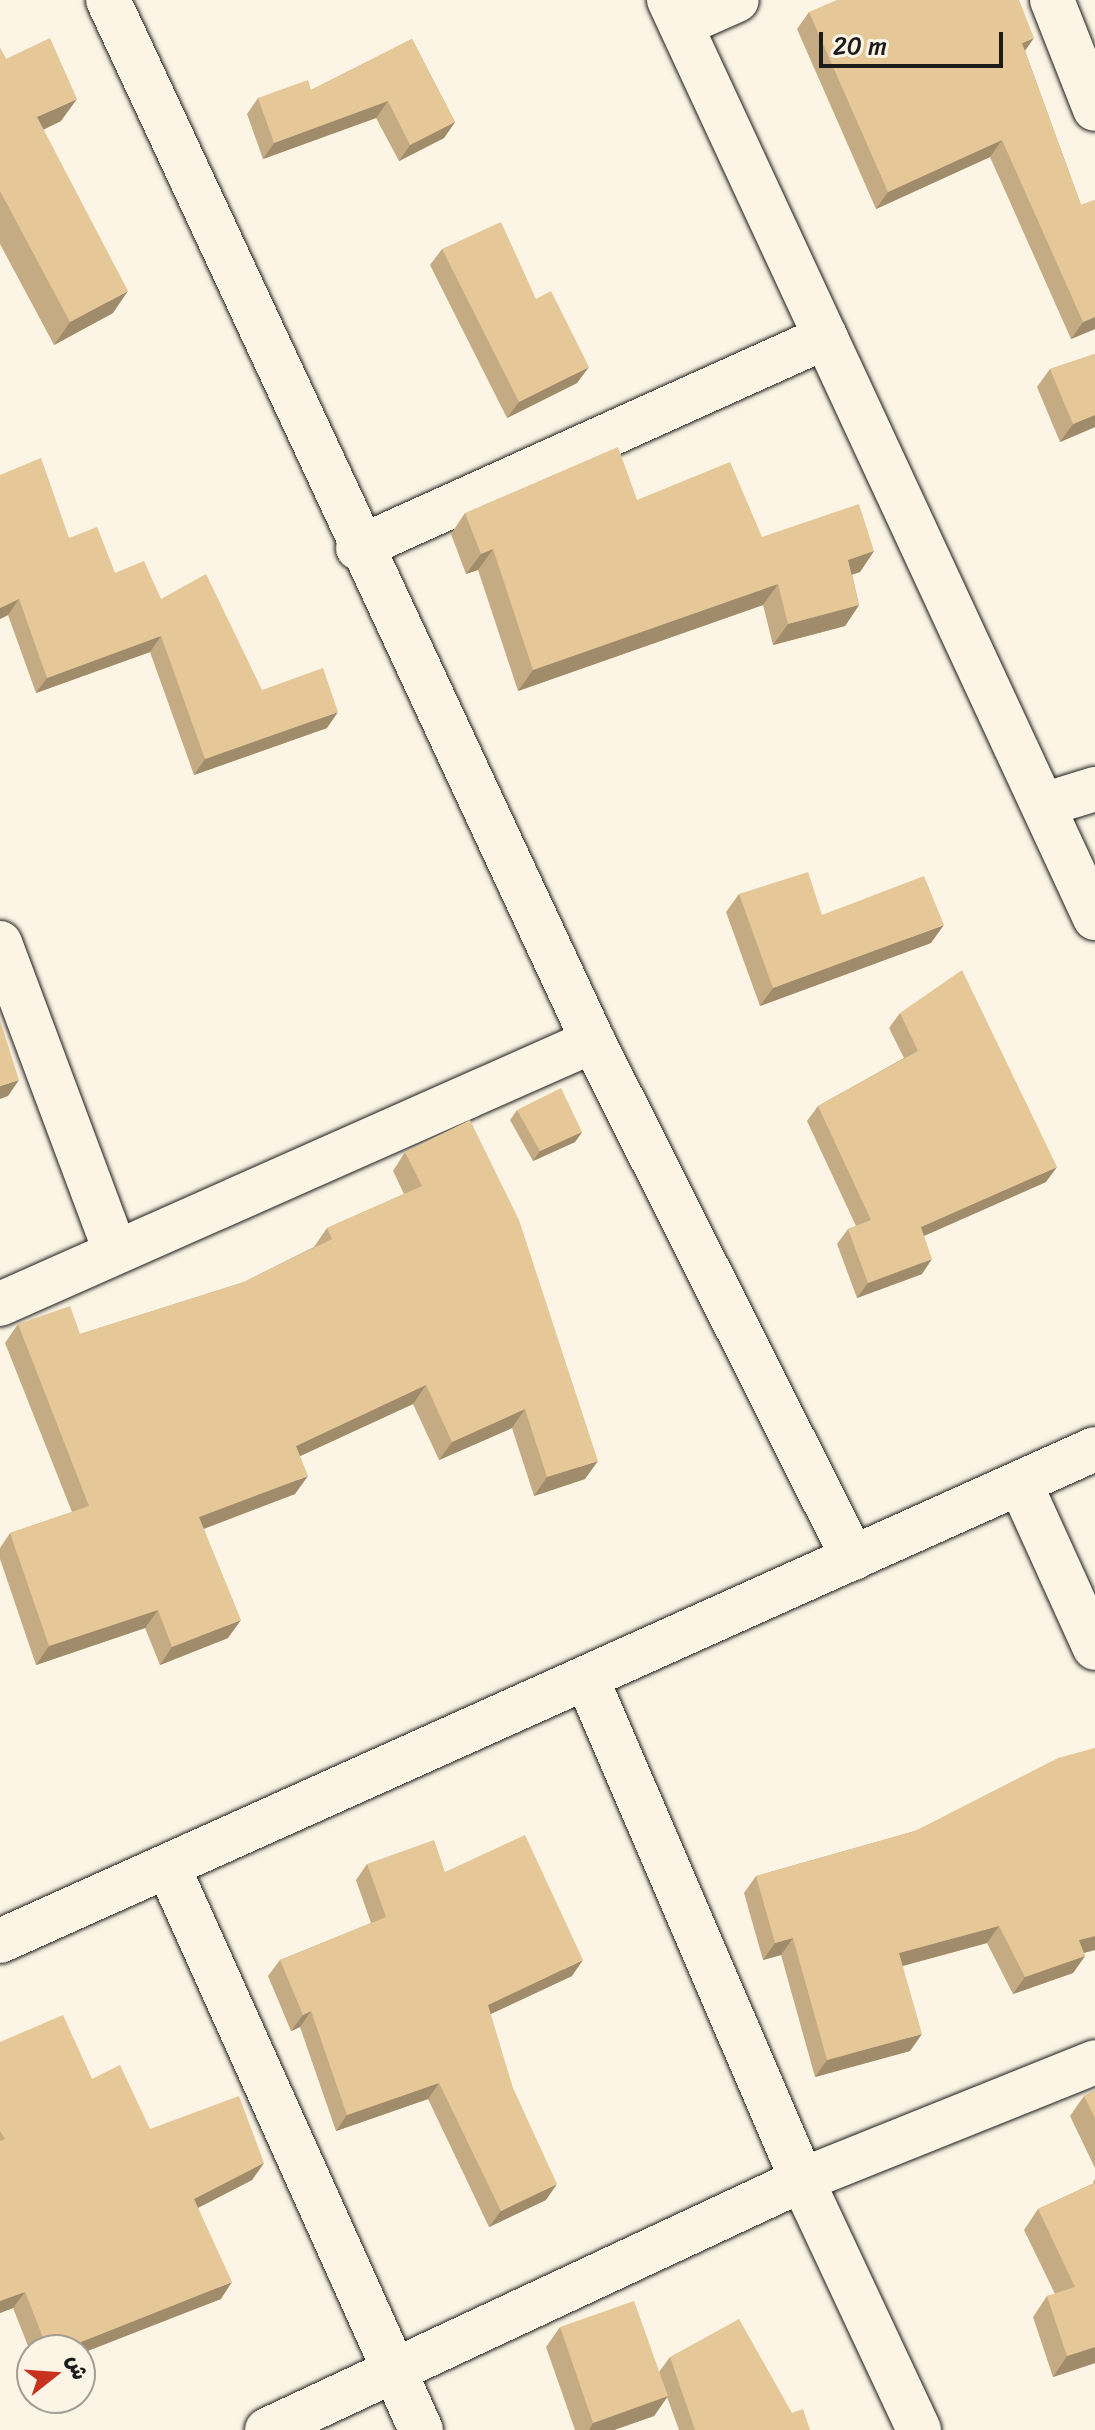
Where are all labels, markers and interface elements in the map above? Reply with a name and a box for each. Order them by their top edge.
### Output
scale bar [823,16,1007,66]
text: 20 m [833,25,887,67]
north arrow [16,2334,96,2414]
text: ش [55,2350,100,2385]

